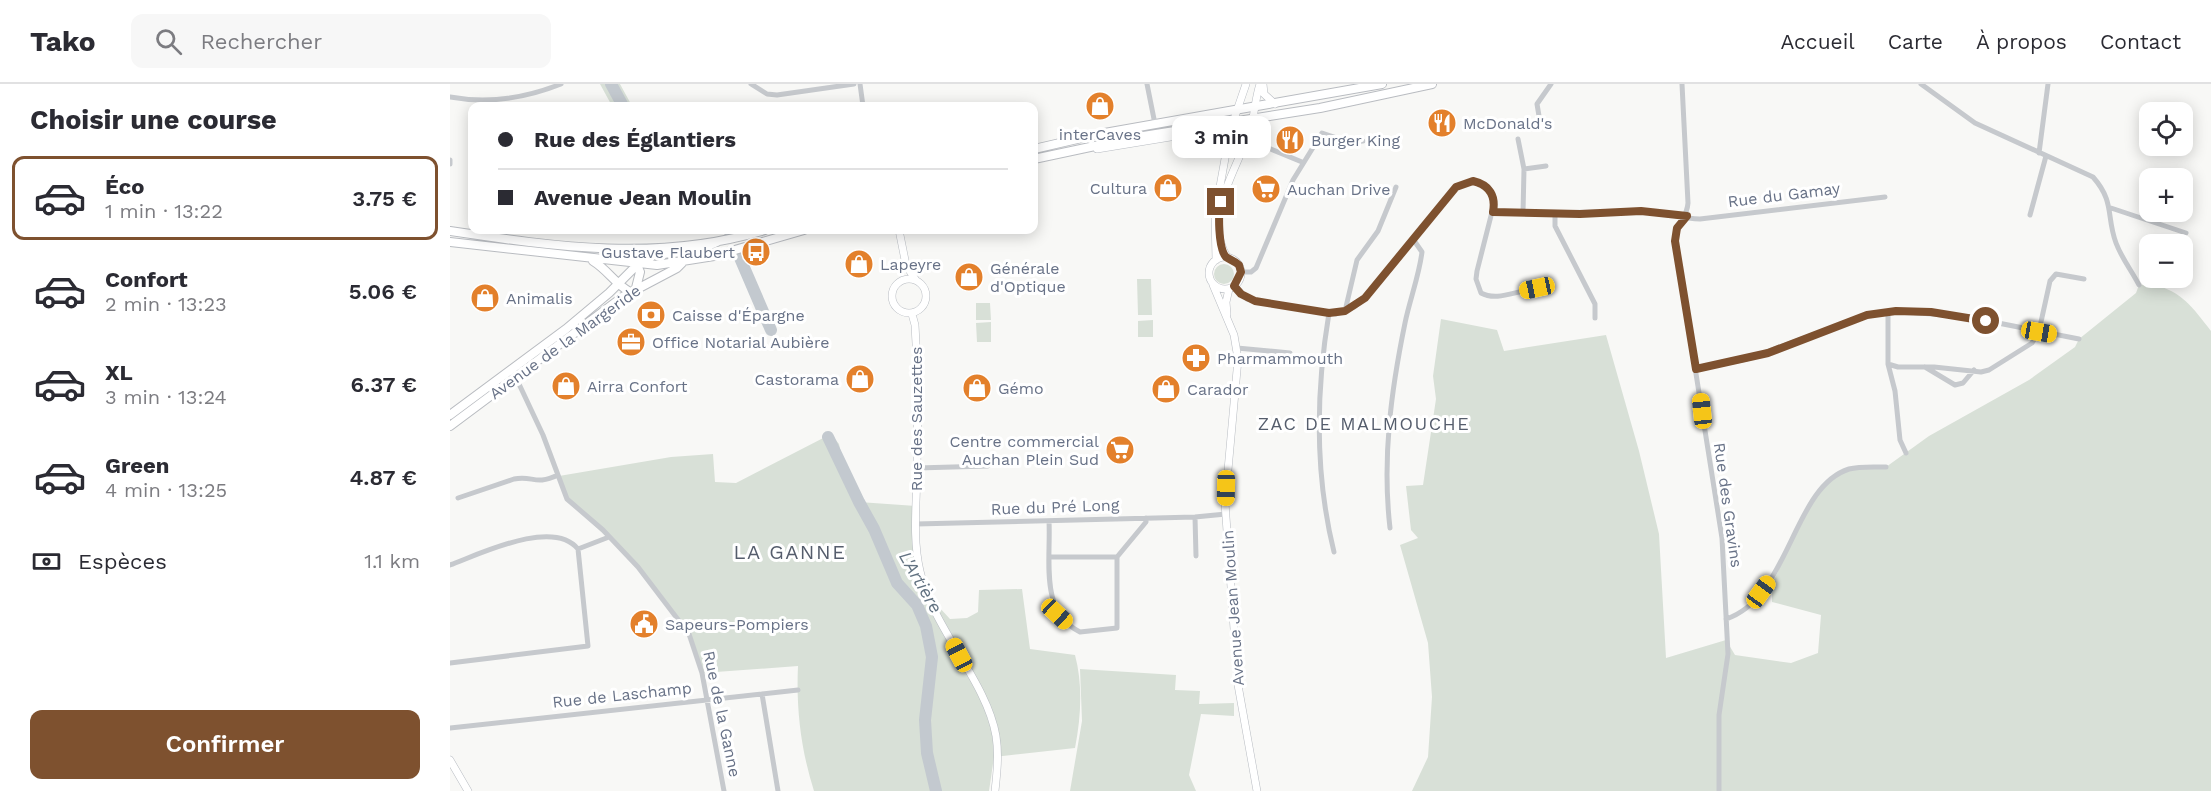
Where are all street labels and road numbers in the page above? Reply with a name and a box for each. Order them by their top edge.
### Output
street label: Rue du Gamay [1727,179,1842,211]
street label: Avenue de la Margeride [486,281,644,403]
street label: Rue des Sauzettes [907,347,926,491]
street label: Rue des Gravins [1710,441,1746,569]
street label: Rue du Pré Long [990,495,1120,519]
street label: Avenue Jean Moulin [1218,529,1248,687]
street label: Rue de la Ganne [699,649,745,779]
street label: Rue de Laschamp [551,678,693,712]

